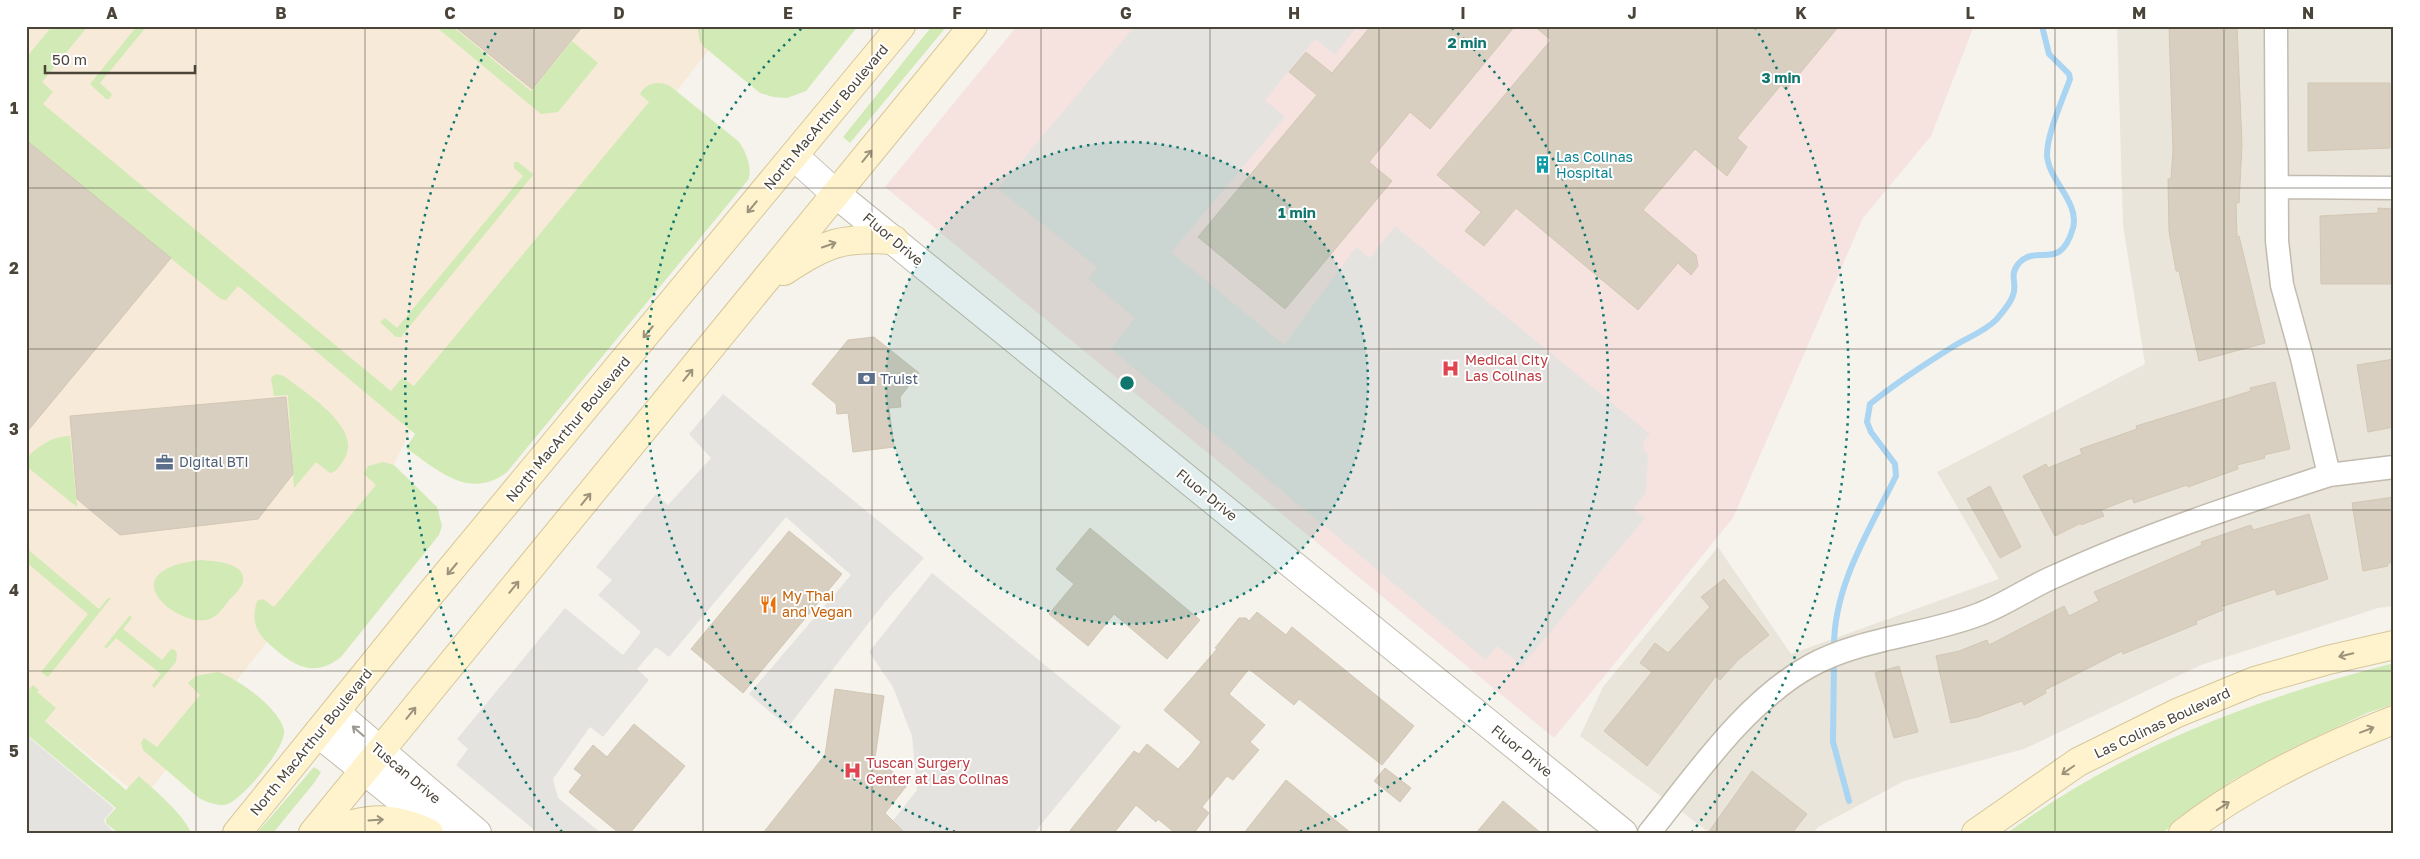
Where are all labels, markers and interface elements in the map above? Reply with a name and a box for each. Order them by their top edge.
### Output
text: A [106,3,118,23]
text: B [275,3,287,23]
text: C [444,3,456,23]
text: D [613,3,625,23]
text: E [783,3,793,23]
text: F [952,3,962,23]
text: G [1120,3,1132,23]
text: H [1288,3,1300,23]
text: I [1460,3,1466,23]
text: J [1627,3,1637,23]
text: K [1795,3,1807,23]
text: L [1965,3,1975,23]
text: M [2132,3,2146,23]
text: N [2302,3,2314,23]
text: 2 min [1447,33,1487,51]
street label: North MacArthur Boulevard [760,41,891,193]
scale bar [45,42,195,74]
text: 50 m [52,50,87,68]
text: 3 min [1761,68,1801,86]
text: 1 [10,98,18,118]
place label: Las Colinas Hospital [1556,148,1633,181]
one-way arrow [862,150,873,163]
building icon: Las Colinas Hospital [1532,155,1552,175]
one-way arrow [746,200,757,213]
text: 1 min [1278,203,1316,221]
street label: Fluor Drive [860,209,927,269]
one-way arrow [821,240,837,249]
text: 2 [9,258,19,278]
one-way arrow [643,325,654,338]
place label: Medical City Las Colinas [1465,351,1548,384]
street label: North MacArthur Boulevard [502,353,633,505]
hospital icon: Medical City Las Colinas [1441,358,1461,378]
one-way arrow [682,369,693,382]
bank icon: Truist [856,369,876,389]
place label: Truist [880,370,918,387]
centre of rings [1118,374,1136,392]
text: 3 [9,419,19,439]
office icon: Digital BTI [155,452,175,472]
place label: Digital BTI [179,453,249,470]
street label: Fluor Drive [1173,465,1241,524]
one-way arrow [581,493,592,506]
one-way arrow [446,562,457,575]
text: 4 [9,580,19,600]
one-way arrow [508,581,520,594]
place label: My Thai and Vegan [782,587,852,620]
restaurant icon: My Thai and Vegan [758,594,778,614]
one-way arrow [2339,651,2355,661]
street label: North MacArthur Boulevard [246,665,375,819]
street label: Las Colinas Boulevard [2091,684,2233,762]
one-way arrow [405,707,416,720]
street label: Fluor Drive [1488,721,1556,780]
one-way arrow [2359,725,2374,735]
one-way arrow [351,726,364,737]
street label: Tuscan Drive [368,739,445,807]
text: 5 [9,741,19,761]
place label: Tuscan Surgery Center at Las Colinas [866,754,1009,787]
hospital icon: Tuscan Surgery Center at Las Colinas [842,761,862,781]
one-way arrow [2061,765,2075,775]
one-way arrow [2216,801,2230,811]
one-way arrow [367,816,383,825]

